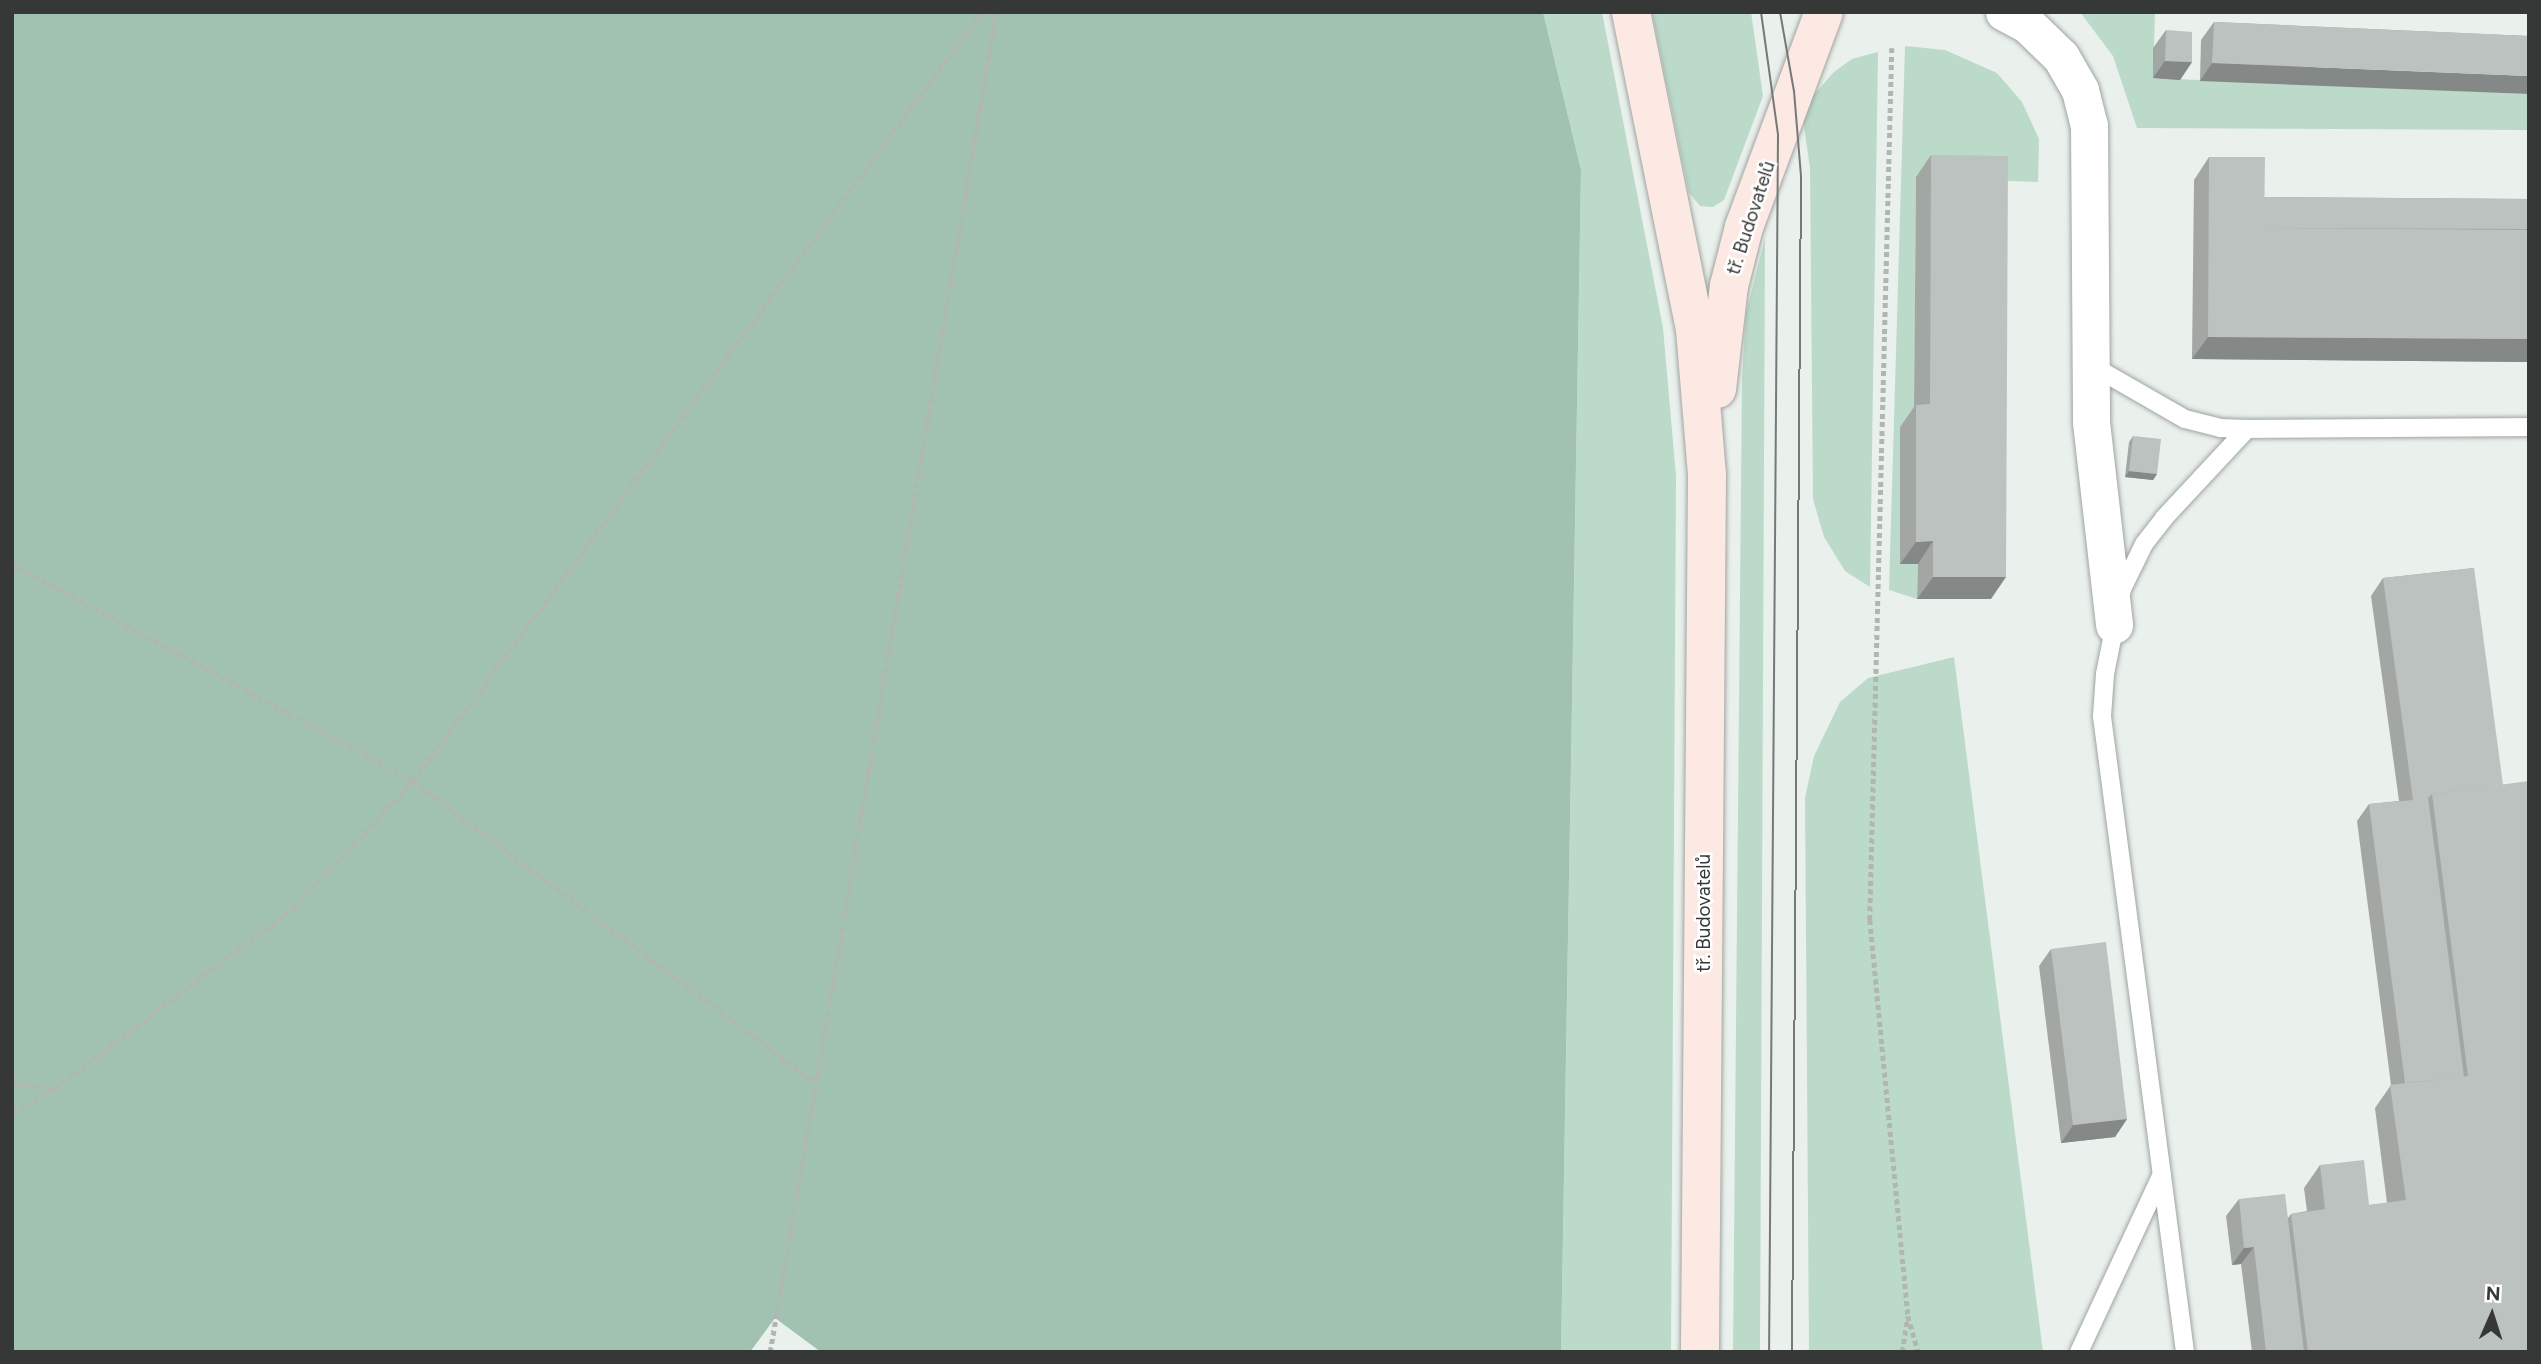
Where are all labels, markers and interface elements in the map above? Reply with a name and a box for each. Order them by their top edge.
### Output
street label: tř. Budovatelů [1722,158,1780,278]
street label: tř. Budovatelů [1693,854,1715,972]
north arrow [2457,1280,2527,1350]
text: N [2485,1282,2501,1305]

